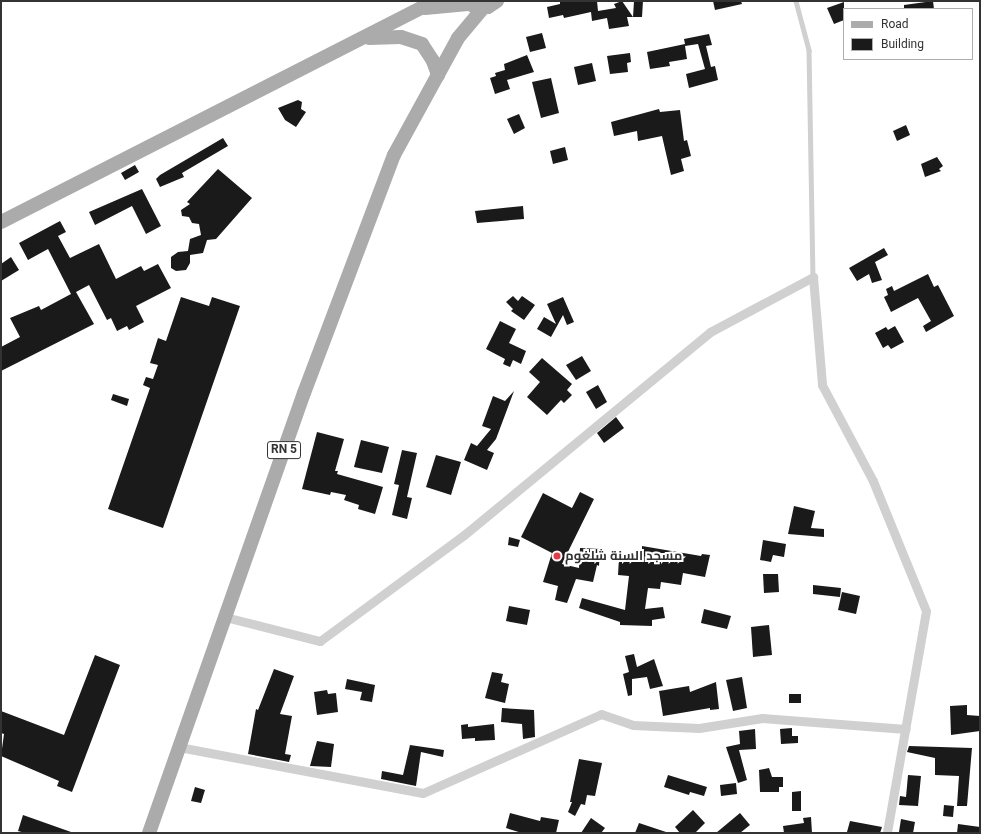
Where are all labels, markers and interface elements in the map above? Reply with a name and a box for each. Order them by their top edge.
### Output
legend [843,8,973,60]
text: Road [881,17,909,31]
text: Building [881,37,924,51]
road number: RN 5 [266,440,302,460]
place label: مسجد السنة شلغوم [565,548,682,564]
marker: مسجد السنة شلغوم [552,551,562,561]

